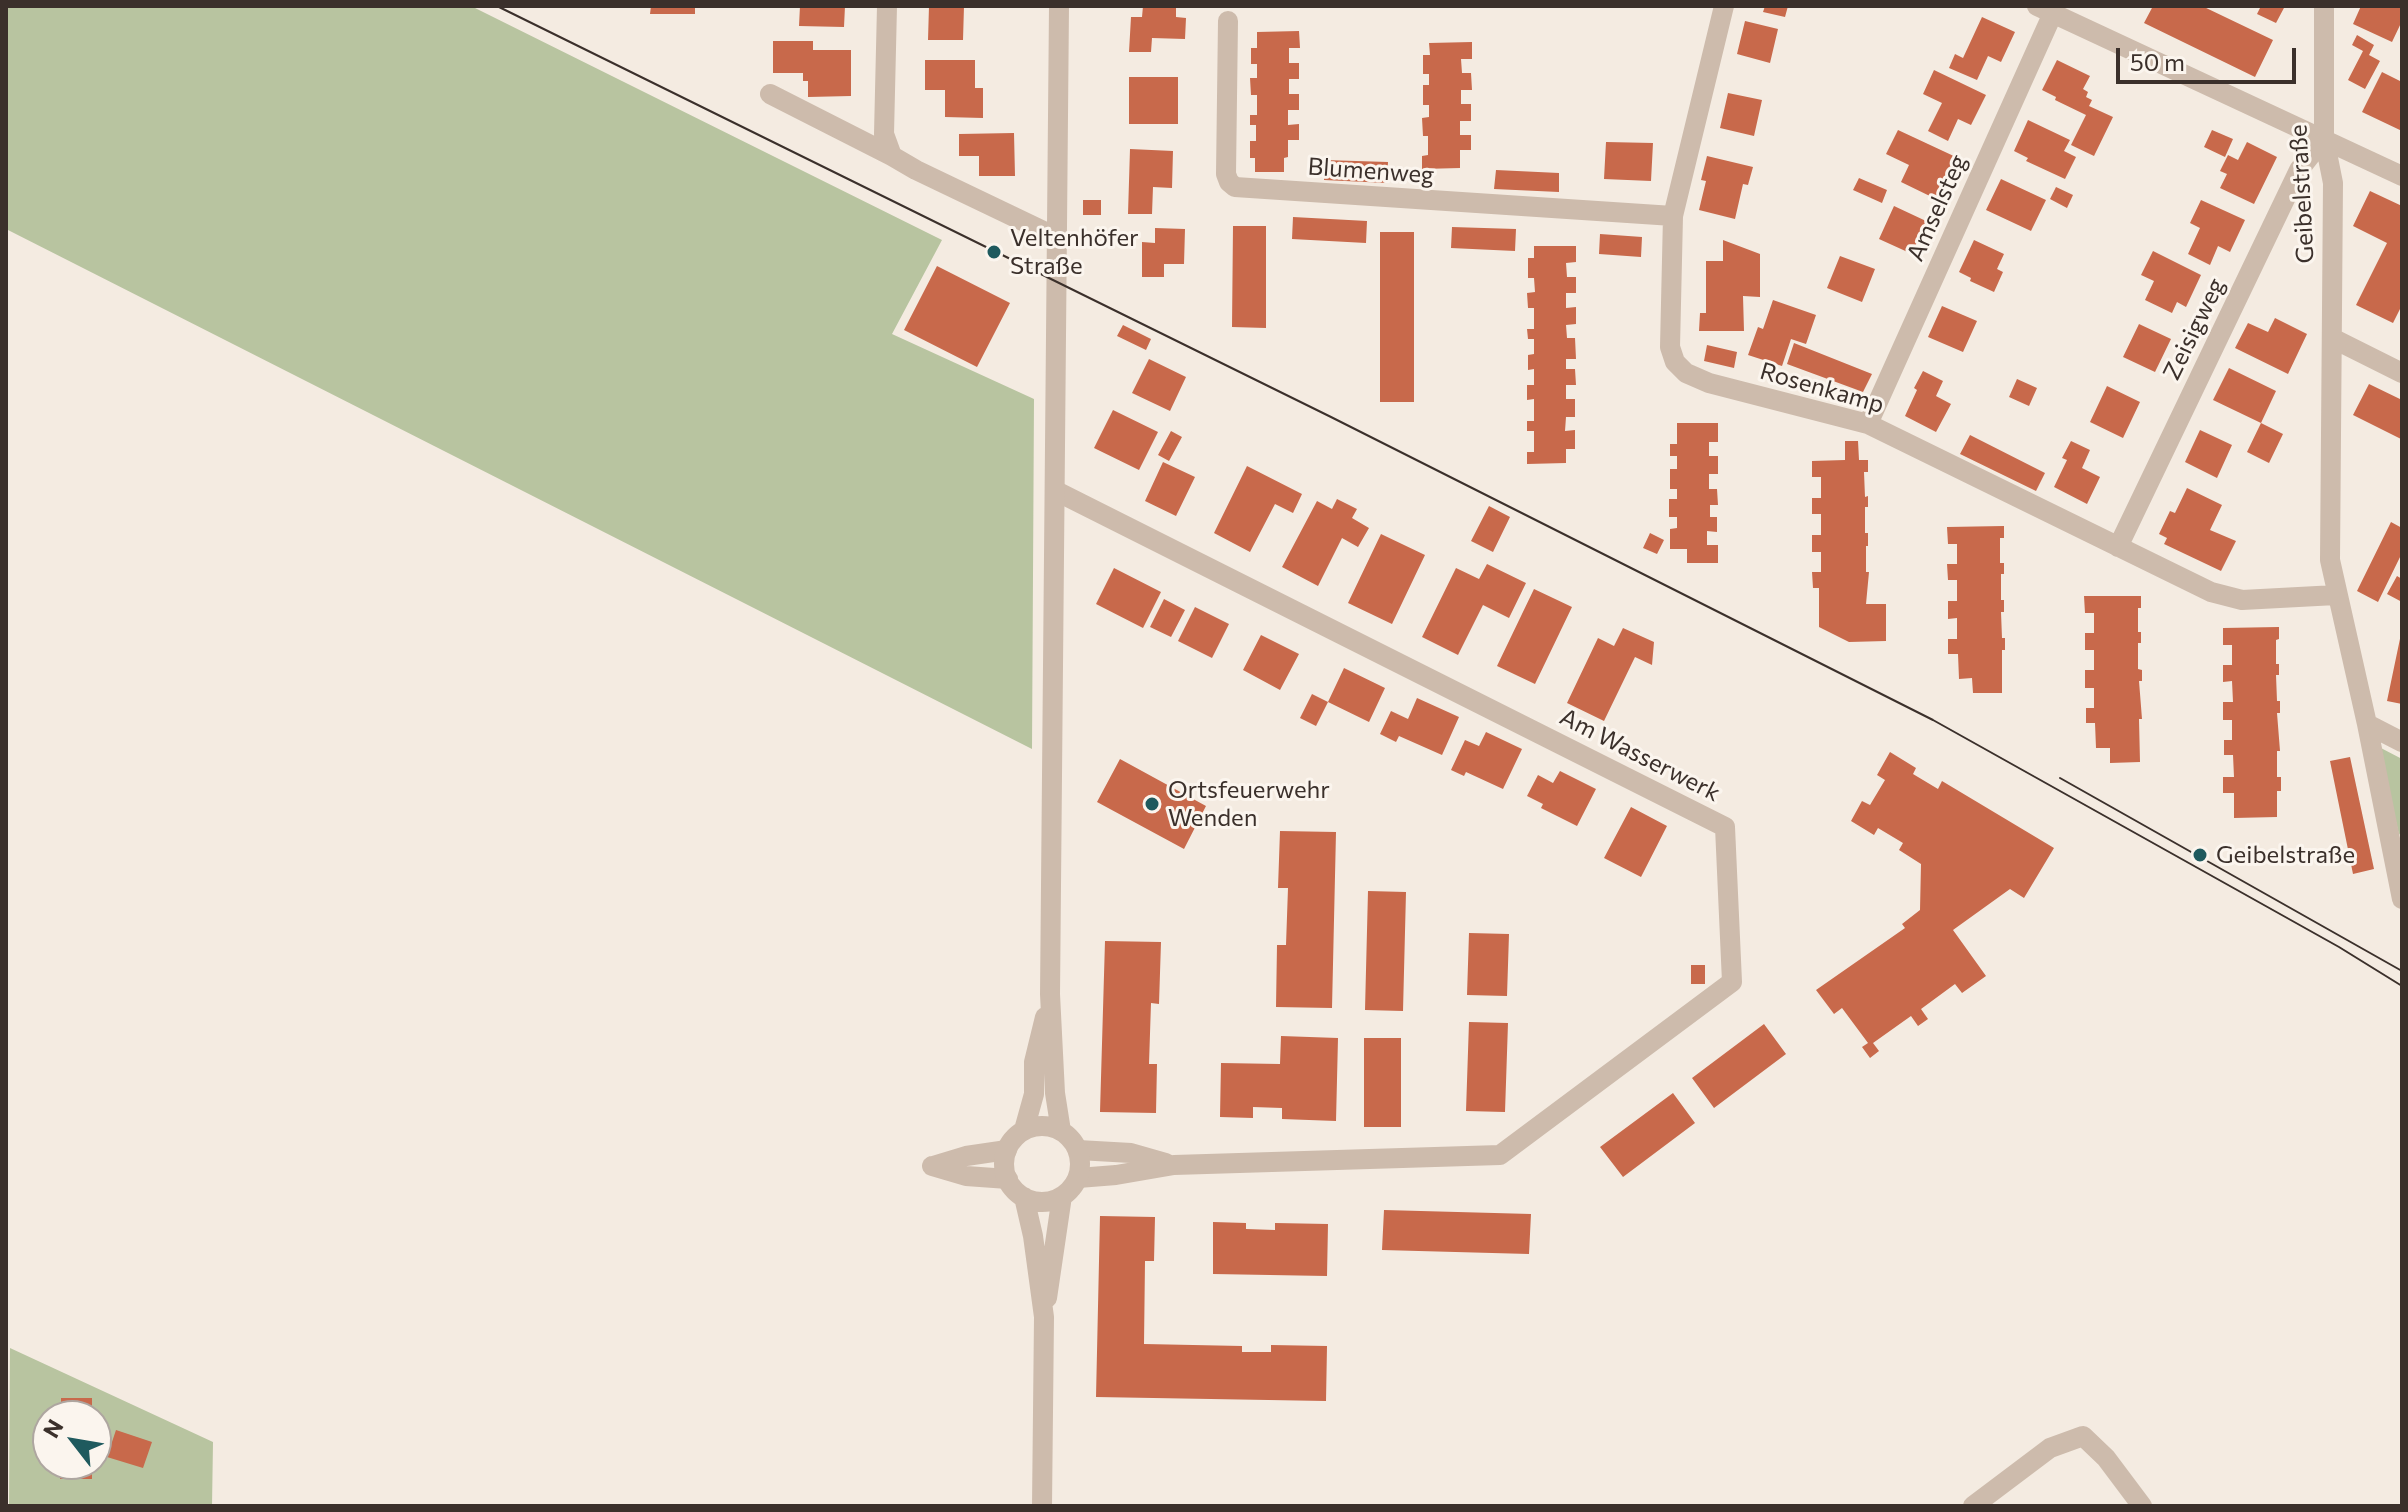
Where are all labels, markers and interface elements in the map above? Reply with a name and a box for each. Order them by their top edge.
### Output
scale bar [2120,32,2300,82]
text: 50 m [2130,47,2185,76]
street label: Geibelstraße [2284,124,2320,264]
street label: Amselsteg [1901,150,1973,266]
street label: Blumenweg [1307,152,1435,190]
place label: Veltenhöfer Straße [1010,224,1139,280]
marker: Veltenhöfer Straße [985,243,1003,261]
street label: Zeisigweg [2157,273,2231,385]
street label: Rosenkamp [1757,357,1887,419]
street label: Am Wasserwerk [1555,702,1725,808]
place label: Ortsfeuerwehr Wenden [1168,776,1330,832]
marker: Ortsfeuerwehr Wenden [1143,795,1161,813]
place label: Geibelstraße [2216,841,2355,869]
marker: Geibelstraße [2191,846,2209,864]
north arrow [32,1400,112,1480]
text: N [37,1414,69,1442]

